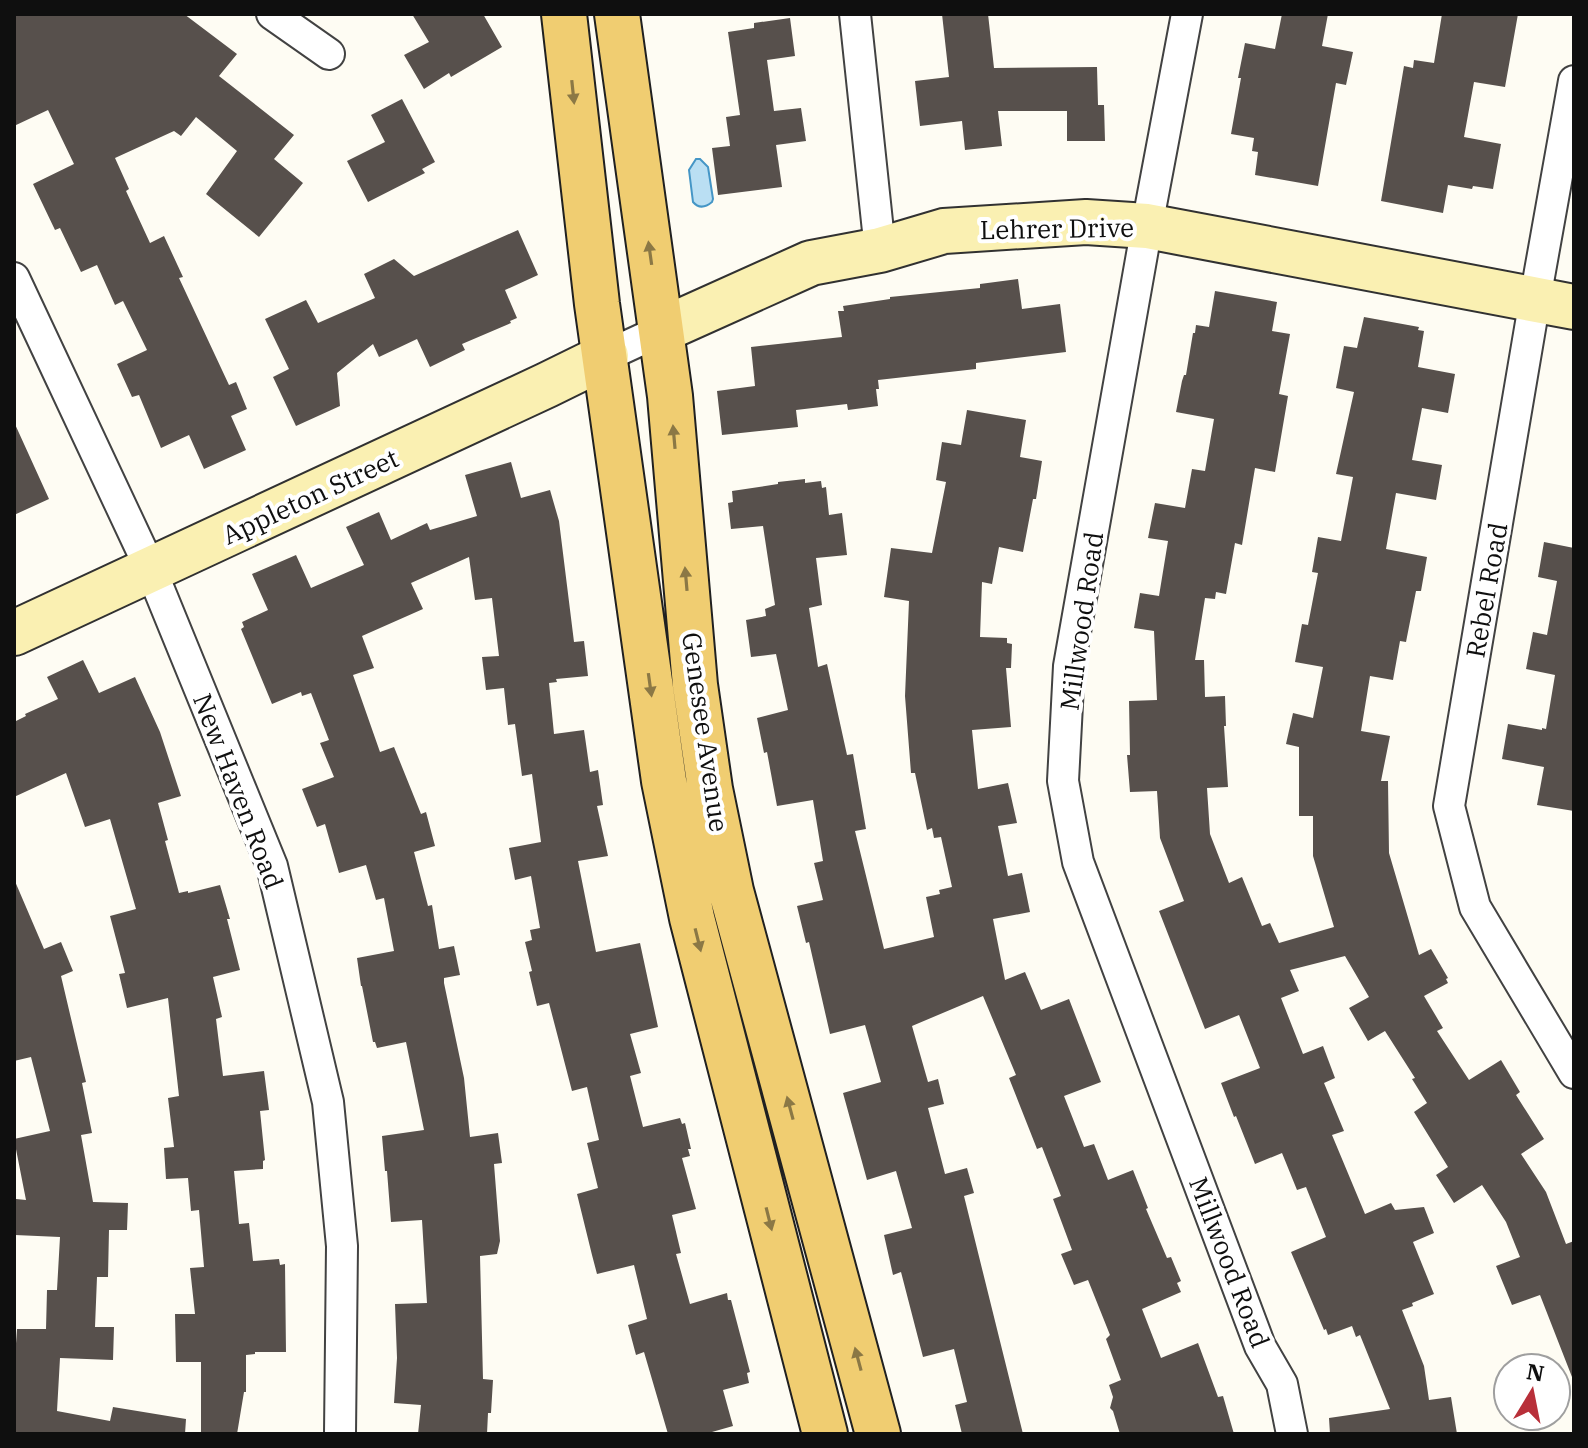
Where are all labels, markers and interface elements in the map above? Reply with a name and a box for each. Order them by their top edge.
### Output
one-way arrow [567,79,580,104]
street label: Lehrer Drive [980,210,1134,246]
one-way arrow [643,240,656,265]
one-way arrow [667,424,680,449]
street label: Appleton Street [216,440,404,552]
street label: Rebel Road [1457,520,1515,660]
street label: Millwood Road [1052,529,1110,713]
one-way arrow [680,566,693,591]
street label: Genesee Avenue [675,630,737,834]
one-way arrow [644,673,657,698]
street label: New Haven Road [186,688,292,894]
one-way arrow [692,928,704,953]
one-way arrow [783,1095,796,1119]
street label: Millwood Road [1182,1172,1278,1352]
one-way arrow [764,1207,776,1232]
one-way arrow [851,1346,863,1371]
north arrow [1492,1352,1572,1432]
text: N [1524,1356,1547,1388]

